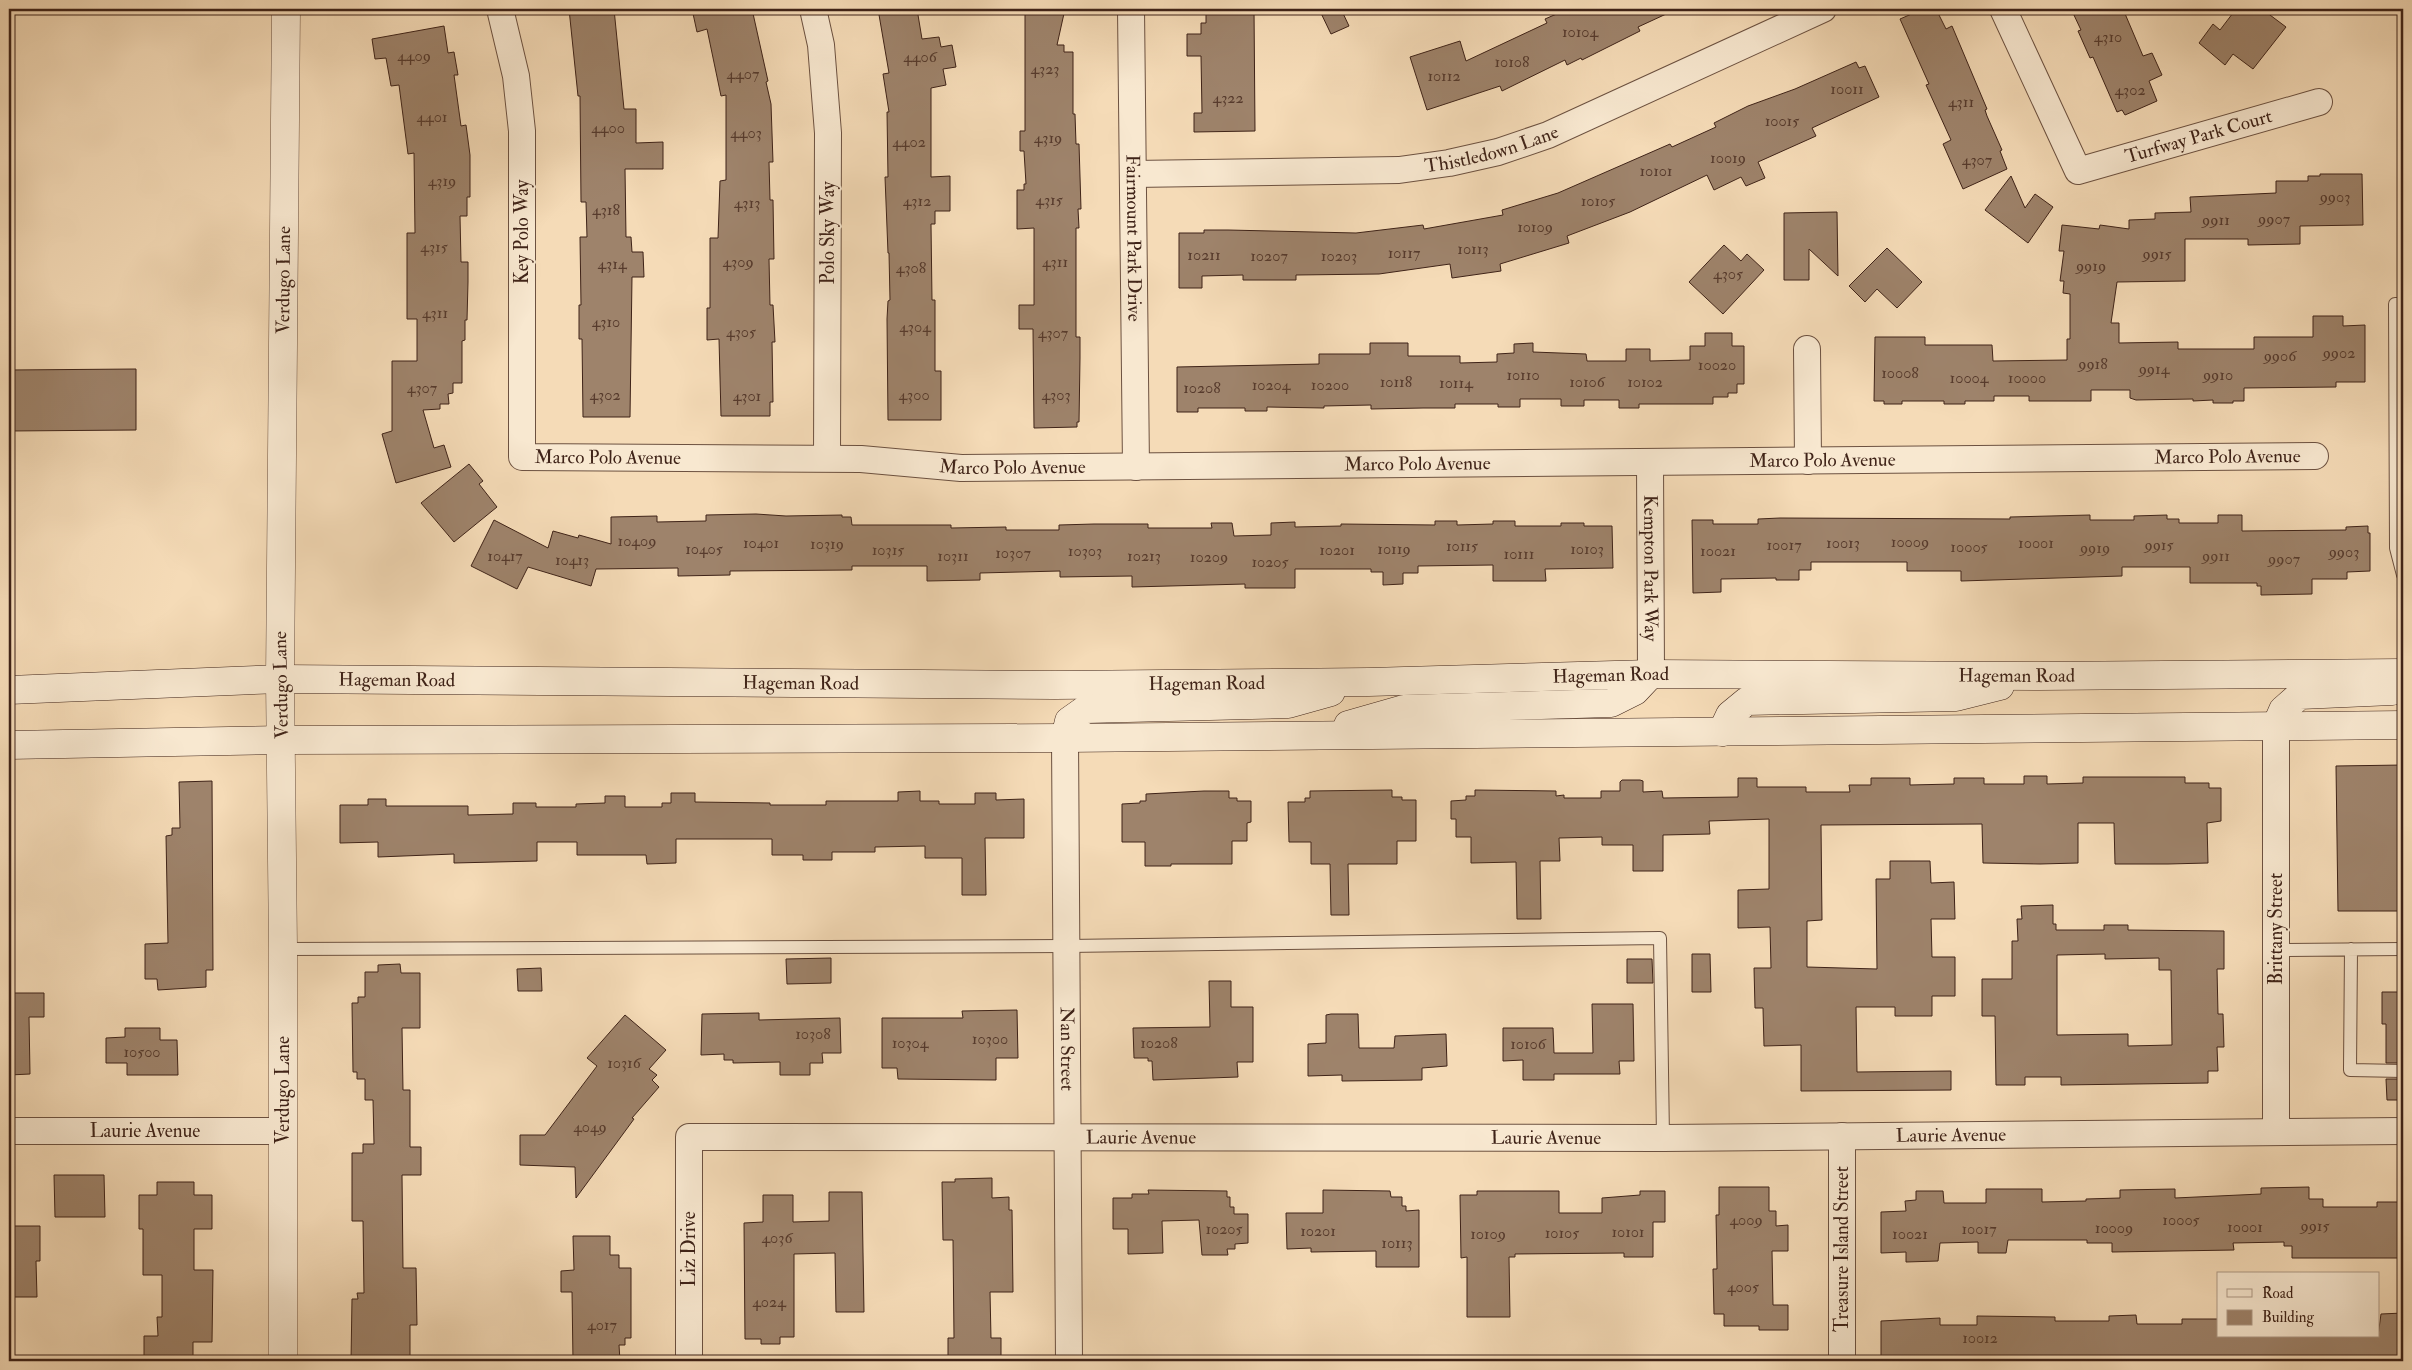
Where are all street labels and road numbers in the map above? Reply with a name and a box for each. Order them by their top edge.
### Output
street label: Turfway Park Court [2122,104,2275,169]
street label: Thistledown Lane [1423,120,1562,178]
street label: Fairmount Park Drive [1121,154,1146,322]
street label: Key Polo Way [510,179,534,284]
street label: Polo Sky Way [816,181,840,285]
street label: Verdugo Lane [271,226,296,334]
street label: Marco Polo Avenue [2154,444,2301,469]
street label: Marco Polo Avenue [534,445,681,470]
street label: Marco Polo Avenue [1749,448,1896,473]
street label: Marco Polo Avenue [1344,451,1491,477]
street label: Marco Polo Avenue [938,454,1086,480]
street label: Kempton Park Way [1637,495,1663,642]
street label: Verdugo Lane [268,631,294,739]
street label: Hageman Road [1552,662,1670,689]
street label: Hageman Road [1958,664,2076,688]
street label: Hageman Road [338,667,456,692]
street label: Hageman Road [742,671,860,695]
street label: Hageman Road [1148,671,1266,696]
street label: Brittany Street [2264,873,2288,985]
street label: Nan Street [1055,1007,1079,1091]
street label: Verdugo Lane [271,1036,295,1144]
street label: Laurie Avenue [90,1119,200,1143]
street label: Laurie Avenue [1896,1123,2006,1148]
street label: Laurie Avenue [1086,1125,1196,1150]
street label: Laurie Avenue [1491,1126,1601,1150]
street label: Treasure Island Street [1830,1166,1854,1332]
street label: Liz Drive [677,1211,701,1287]

